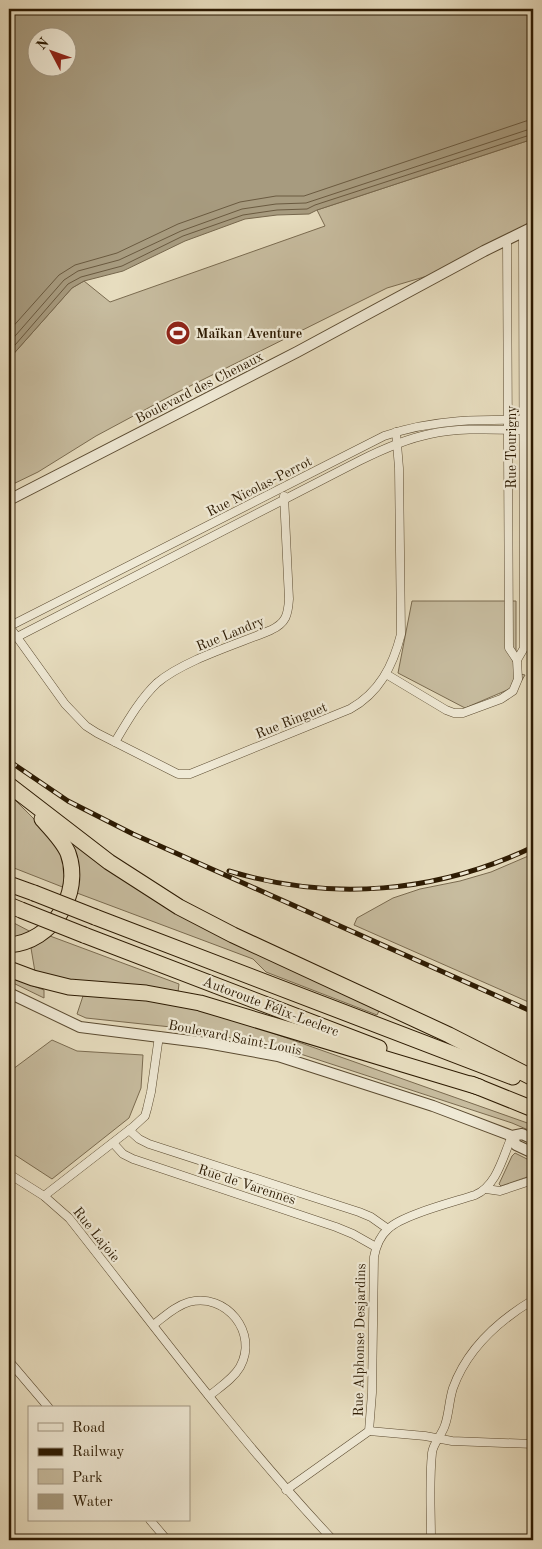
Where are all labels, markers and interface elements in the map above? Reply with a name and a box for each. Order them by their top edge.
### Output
north arrow [28,28,78,78]
text: N [34,35,52,53]
sports icon: Maïkan Aventure [165,320,191,346]
place label: Maïkan Aventure [196,327,302,341]
street label: Boulevard des Chenaux [133,350,266,426]
street label: Rue Tourigny [505,405,519,489]
street label: Rue Nicolas-Perrot [205,454,314,519]
street label: Rue Landry [194,614,267,654]
street label: Rue Ringuet [254,700,329,742]
street label: Autoroute Félix-Leclerc [201,975,341,1039]
street label: Boulevard Saint-Louis [167,1018,303,1058]
street label: Rue de Varennes [196,1163,297,1207]
street label: Rue Lajoie [70,1205,122,1265]
street label: Rue Alphonse Desjardins [352,1263,368,1417]
legend [28,1406,190,1522]
text: Road [72,1421,106,1436]
text: Railway [72,1445,125,1460]
text: Park [72,1471,103,1486]
text: Water [72,1495,113,1510]

